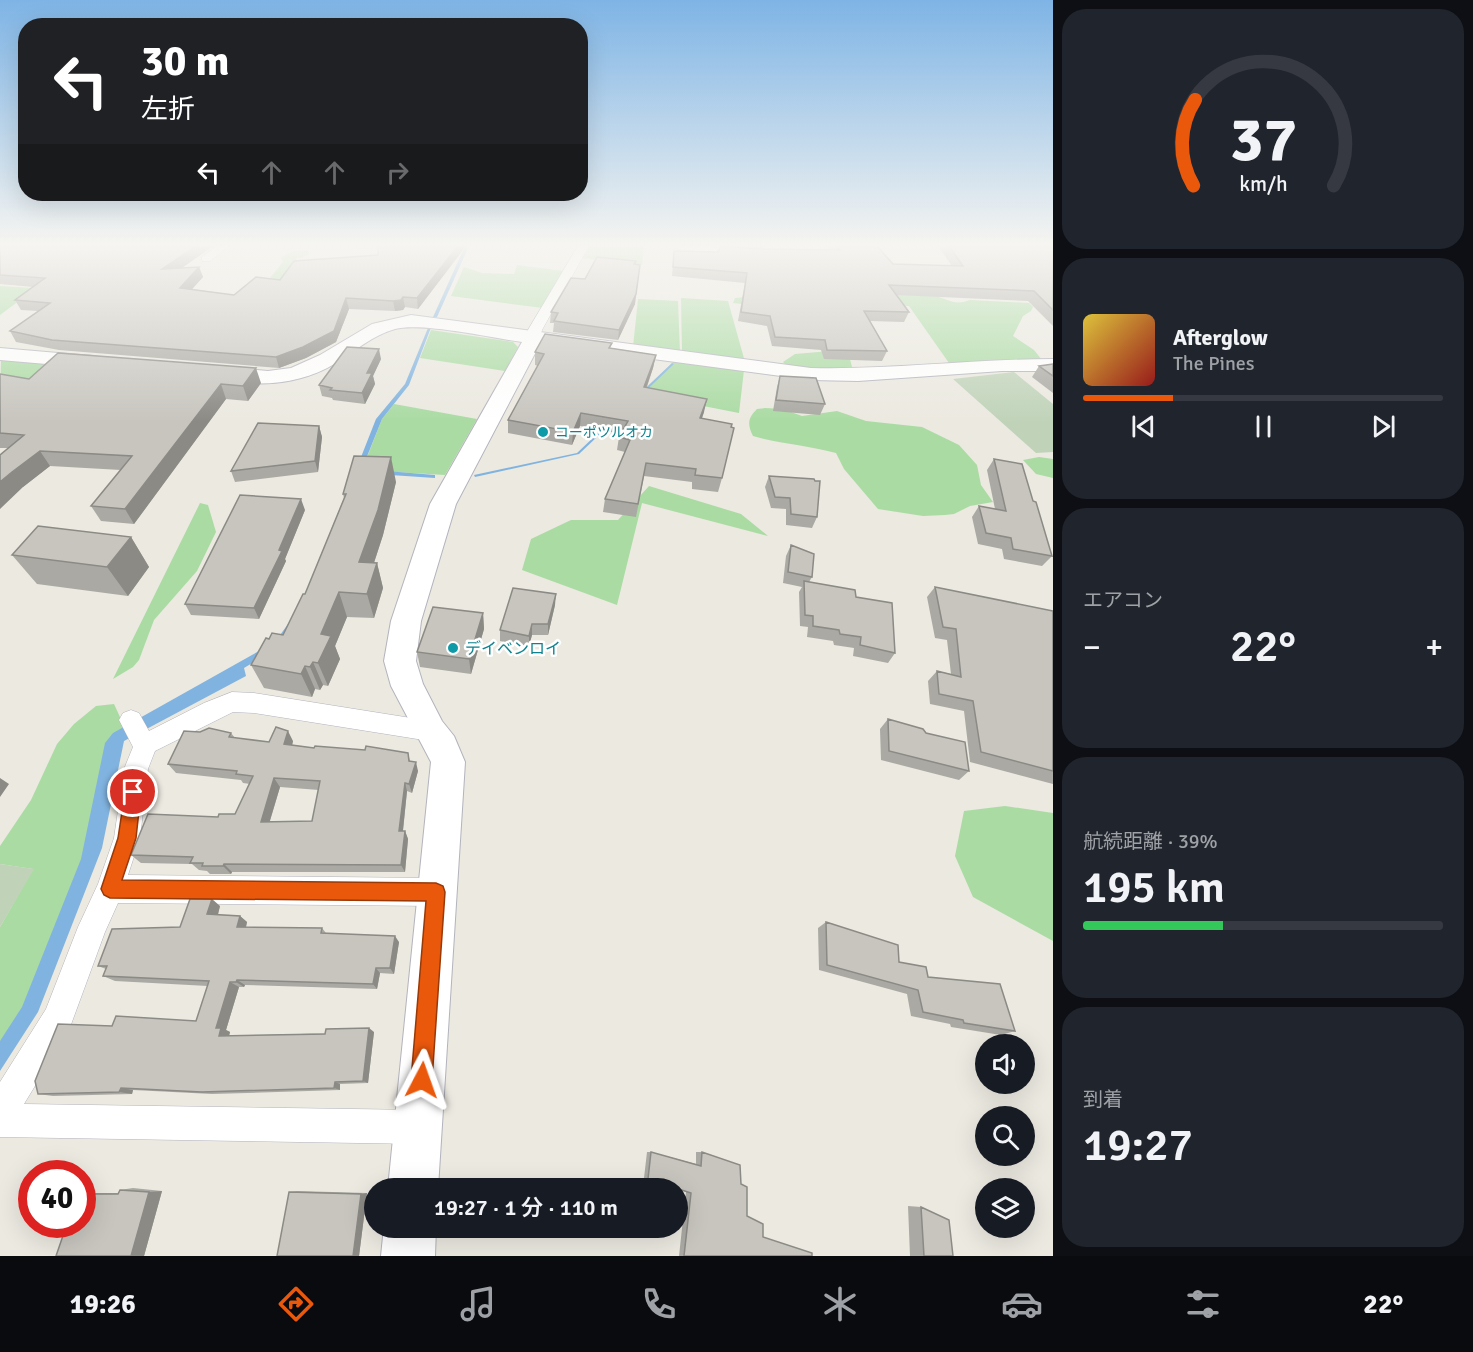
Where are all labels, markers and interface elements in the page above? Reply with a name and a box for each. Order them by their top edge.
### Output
text: 30 m [141,36,230,87]
icon: left [42,42,120,120]
text: 左折 [141,93,195,126]
text: 37 [1229,101,1297,178]
icon: left [192,156,225,189]
icon: ahead [255,156,288,189]
icon: ahead [318,156,351,189]
icon: right [381,156,414,189]
text: km/h [1239,172,1287,198]
text: Afterglow [1173,324,1268,351]
text: The Pines [1173,351,1255,376]
icon: previous [1127,410,1160,443]
icon: pause [1247,410,1280,443]
icon: next [1367,410,1400,443]
place label: コーポツルオカ [555,424,653,441]
marker: コーポツルオカ [536,425,550,439]
text: エアコン [1083,588,1163,613]
text: 22° [1230,619,1296,674]
text: − [1083,627,1101,668]
text: + [1425,627,1443,668]
place label: デイベンロイ [465,639,561,659]
marker: デイベンロイ [446,641,460,655]
pin [107,766,158,817]
icon: arrive [116,775,149,808]
text: 航続距離 · 39% [1083,829,1218,854]
text: 195 km [1083,860,1225,915]
map controls [975,1034,1035,1238]
button: sound [975,1034,1035,1094]
position arrow [390,1048,454,1112]
text: 到着 [1083,1087,1123,1112]
button: search [975,1106,1035,1166]
text: 19:27 [1083,1118,1193,1173]
speed limit sign: 40 [18,1160,96,1238]
button: layers [975,1178,1035,1238]
text: 19:27 · 1 分 · 110 m [434,1194,618,1221]
icon: directions [275,1283,317,1325]
icon: music [457,1283,499,1325]
icon: phone [638,1283,680,1325]
icon: climate [819,1283,861,1325]
icon: car [1001,1283,1043,1325]
icon: filters [1182,1283,1224,1325]
text: 19:26 [70,1288,136,1321]
text: 22° [1363,1288,1403,1321]

